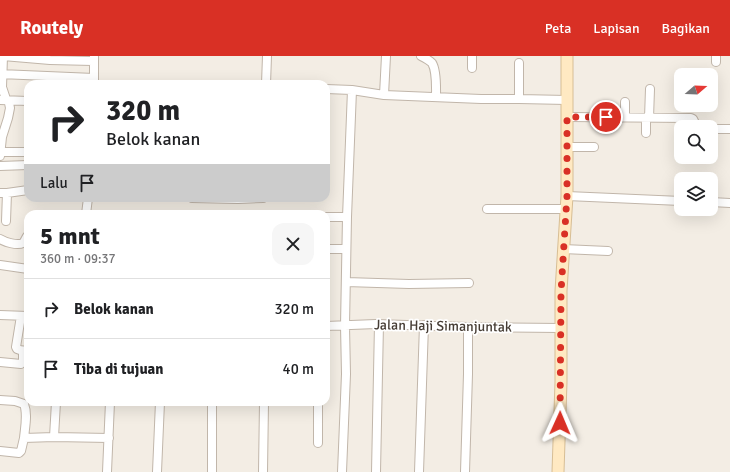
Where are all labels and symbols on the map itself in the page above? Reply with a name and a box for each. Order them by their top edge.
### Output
north arrow [674,68,718,112]
pin [589,100,623,134]
street label: Jalan Haji Simanjuntak [374,316,512,336]
position arrow [539,402,581,444]

